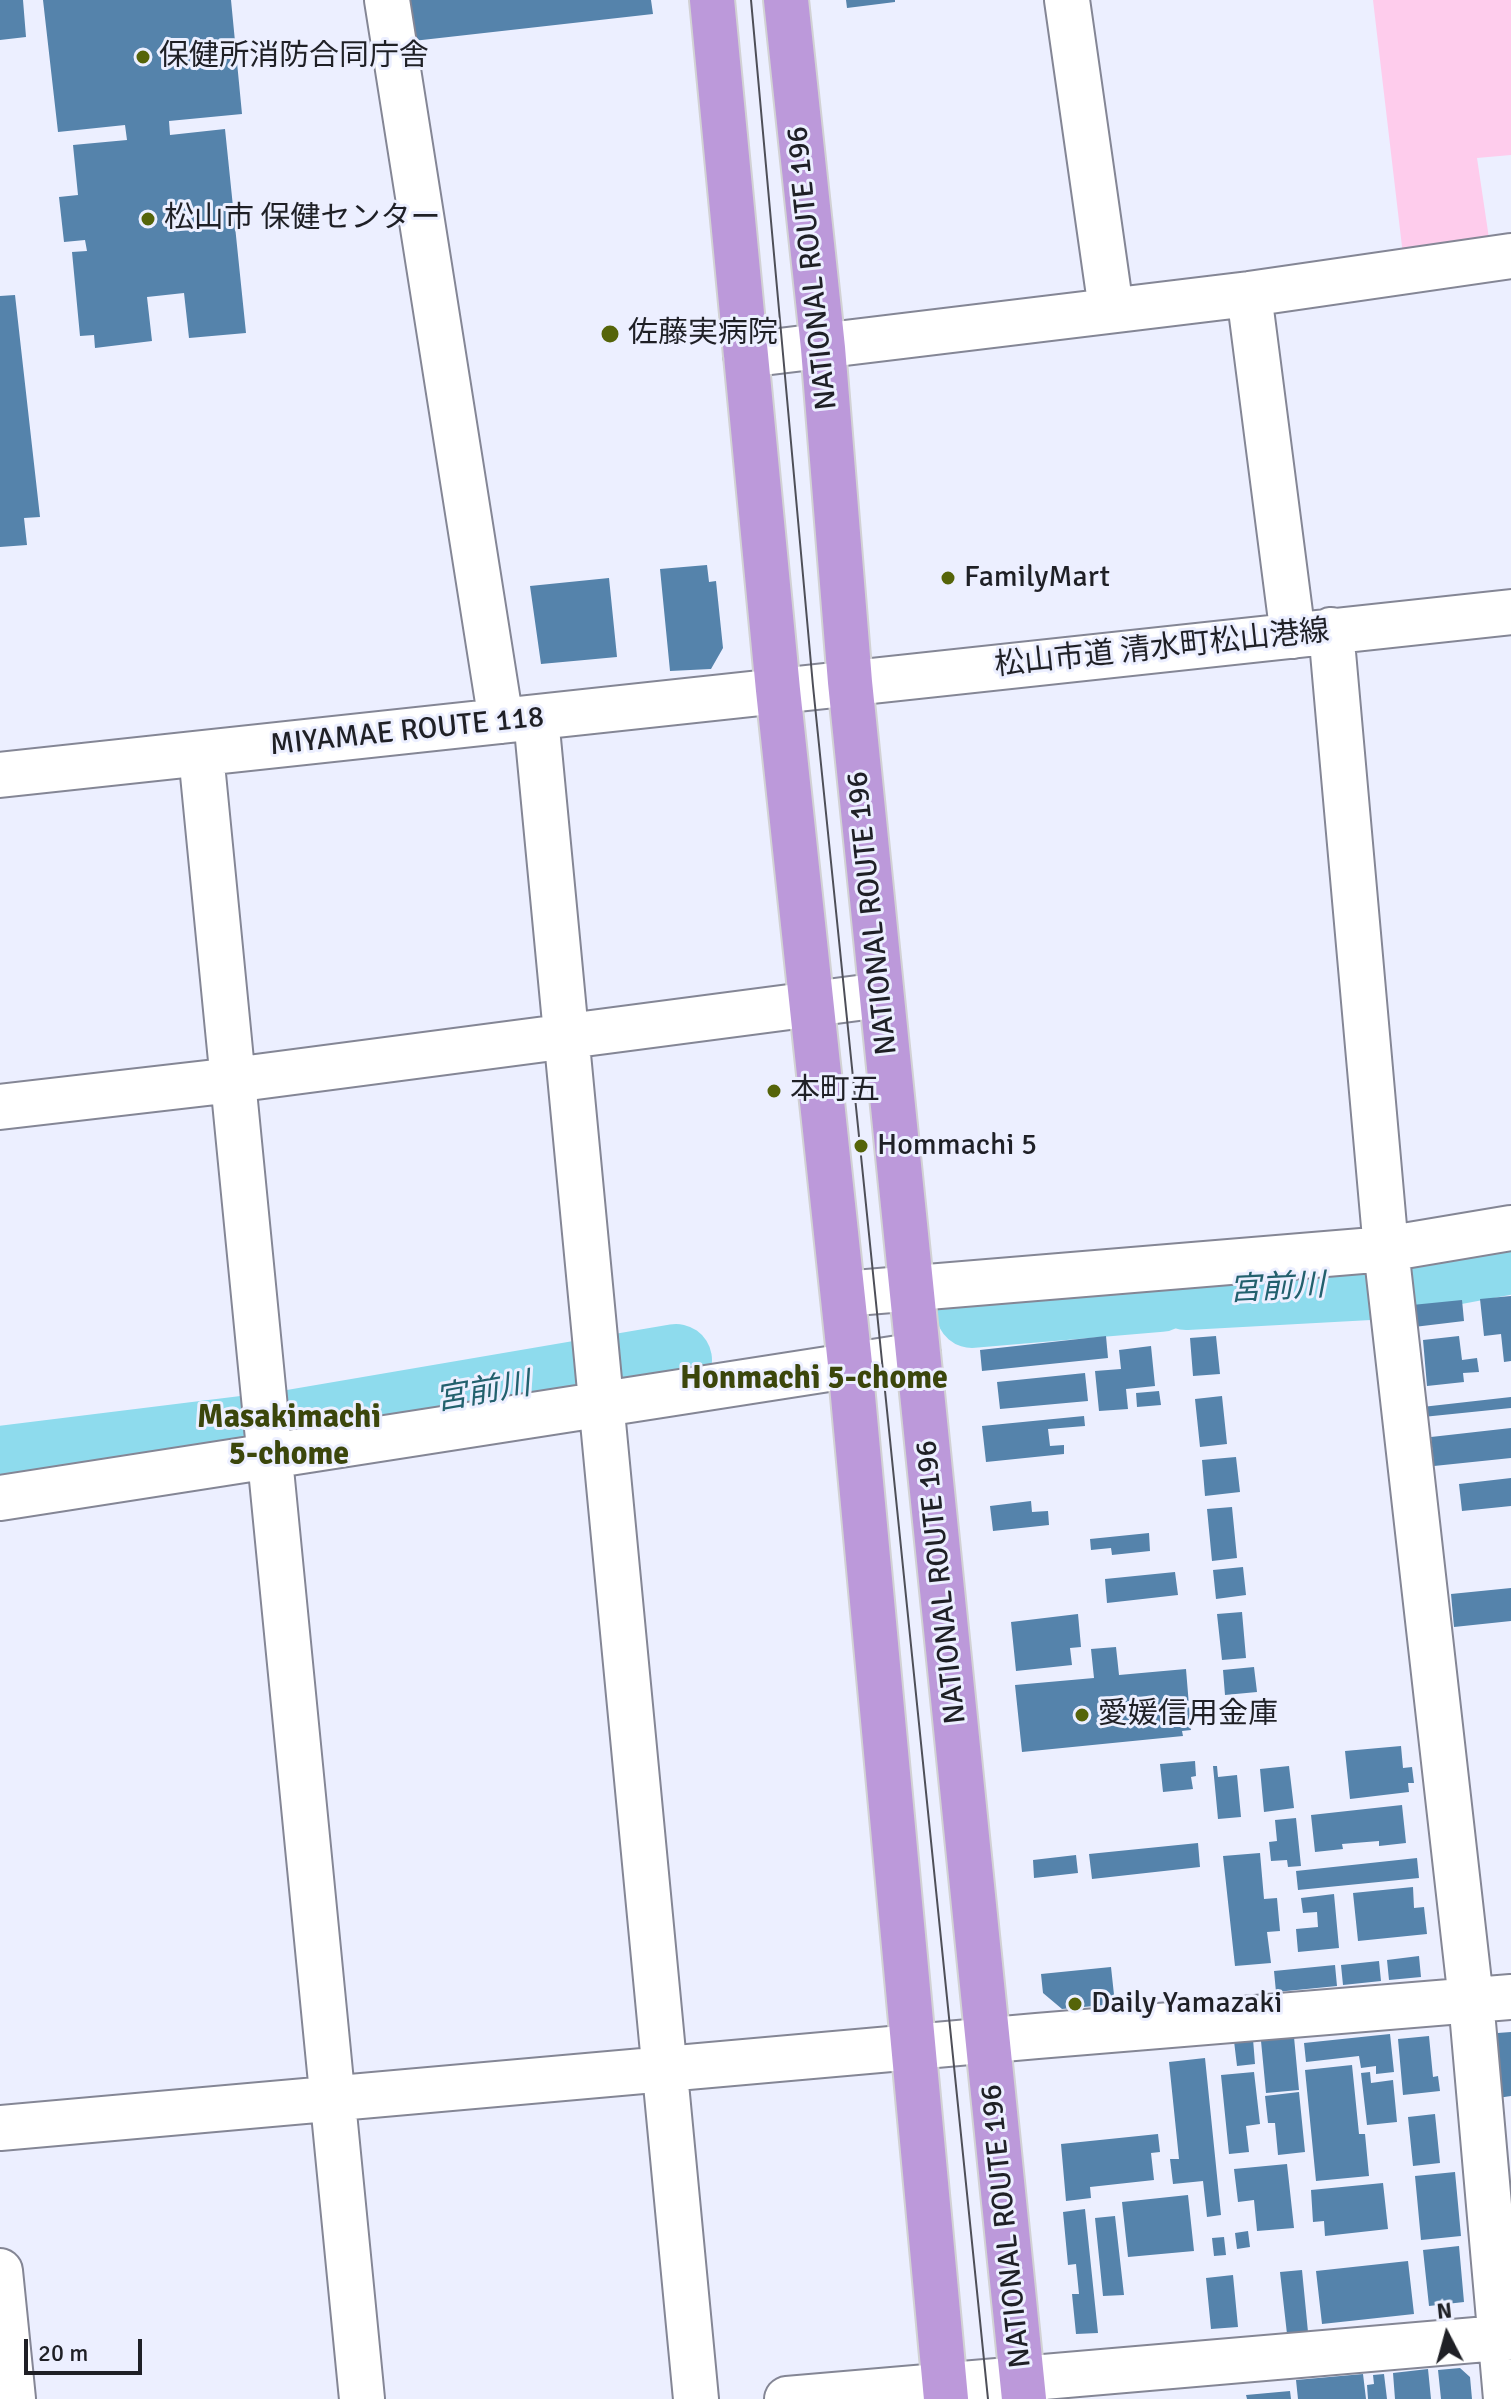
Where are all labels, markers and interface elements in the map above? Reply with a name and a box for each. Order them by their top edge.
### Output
place label: 保健所消防合同庁舎 [159,39,429,75]
marker: 保健所消防合同庁舎 [134,48,152,66]
street label: NATIONAL ROUTE 196 [780,124,846,412]
place label: 松山市 保健センター [164,201,441,237]
marker: 松山市 保健センター [139,210,157,228]
place label: 佐藤実病院 [628,316,778,352]
marker: 佐藤実病院 [599,323,621,345]
place label: FamilyMart [964,560,1110,596]
marker: FamilyMart [939,569,957,587]
street label: 松山市道 清水町松山港線 [993,614,1331,684]
street label: MIYAMAE ROUTE 118 [268,700,546,764]
street label: NATIONAL ROUTE 196 [840,769,906,1057]
place label: 本町五 [790,1073,880,1109]
marker: 本町五 [765,1082,783,1100]
place label: Hommachi 5 [877,1128,1037,1164]
marker: Hommachi 5 [852,1137,870,1155]
water label: 宮前川 [1228,1267,1326,1311]
district label: Honmachi 5-chome [680,1361,948,1399]
water label: 宮前川 [432,1366,534,1420]
district label: Masakimachi 5-chome [197,1400,381,1475]
street label: NATIONAL ROUTE 196 [909,1438,975,1726]
place label: 愛媛信用金庫 [1098,1697,1278,1733]
marker: 愛媛信用金庫 [1073,1706,1091,1724]
place label: Daily Yamazaki [1091,1986,1282,2022]
marker: Daily Yamazaki [1066,1995,1084,2013]
street label: NATIONAL ROUTE 196 [974,2082,1040,2370]
north arrow [1407,2295,1487,2375]
text: N [1435,2296,1453,2325]
scale bar [28,2323,146,2373]
text: 20 m [38,2338,88,2368]

